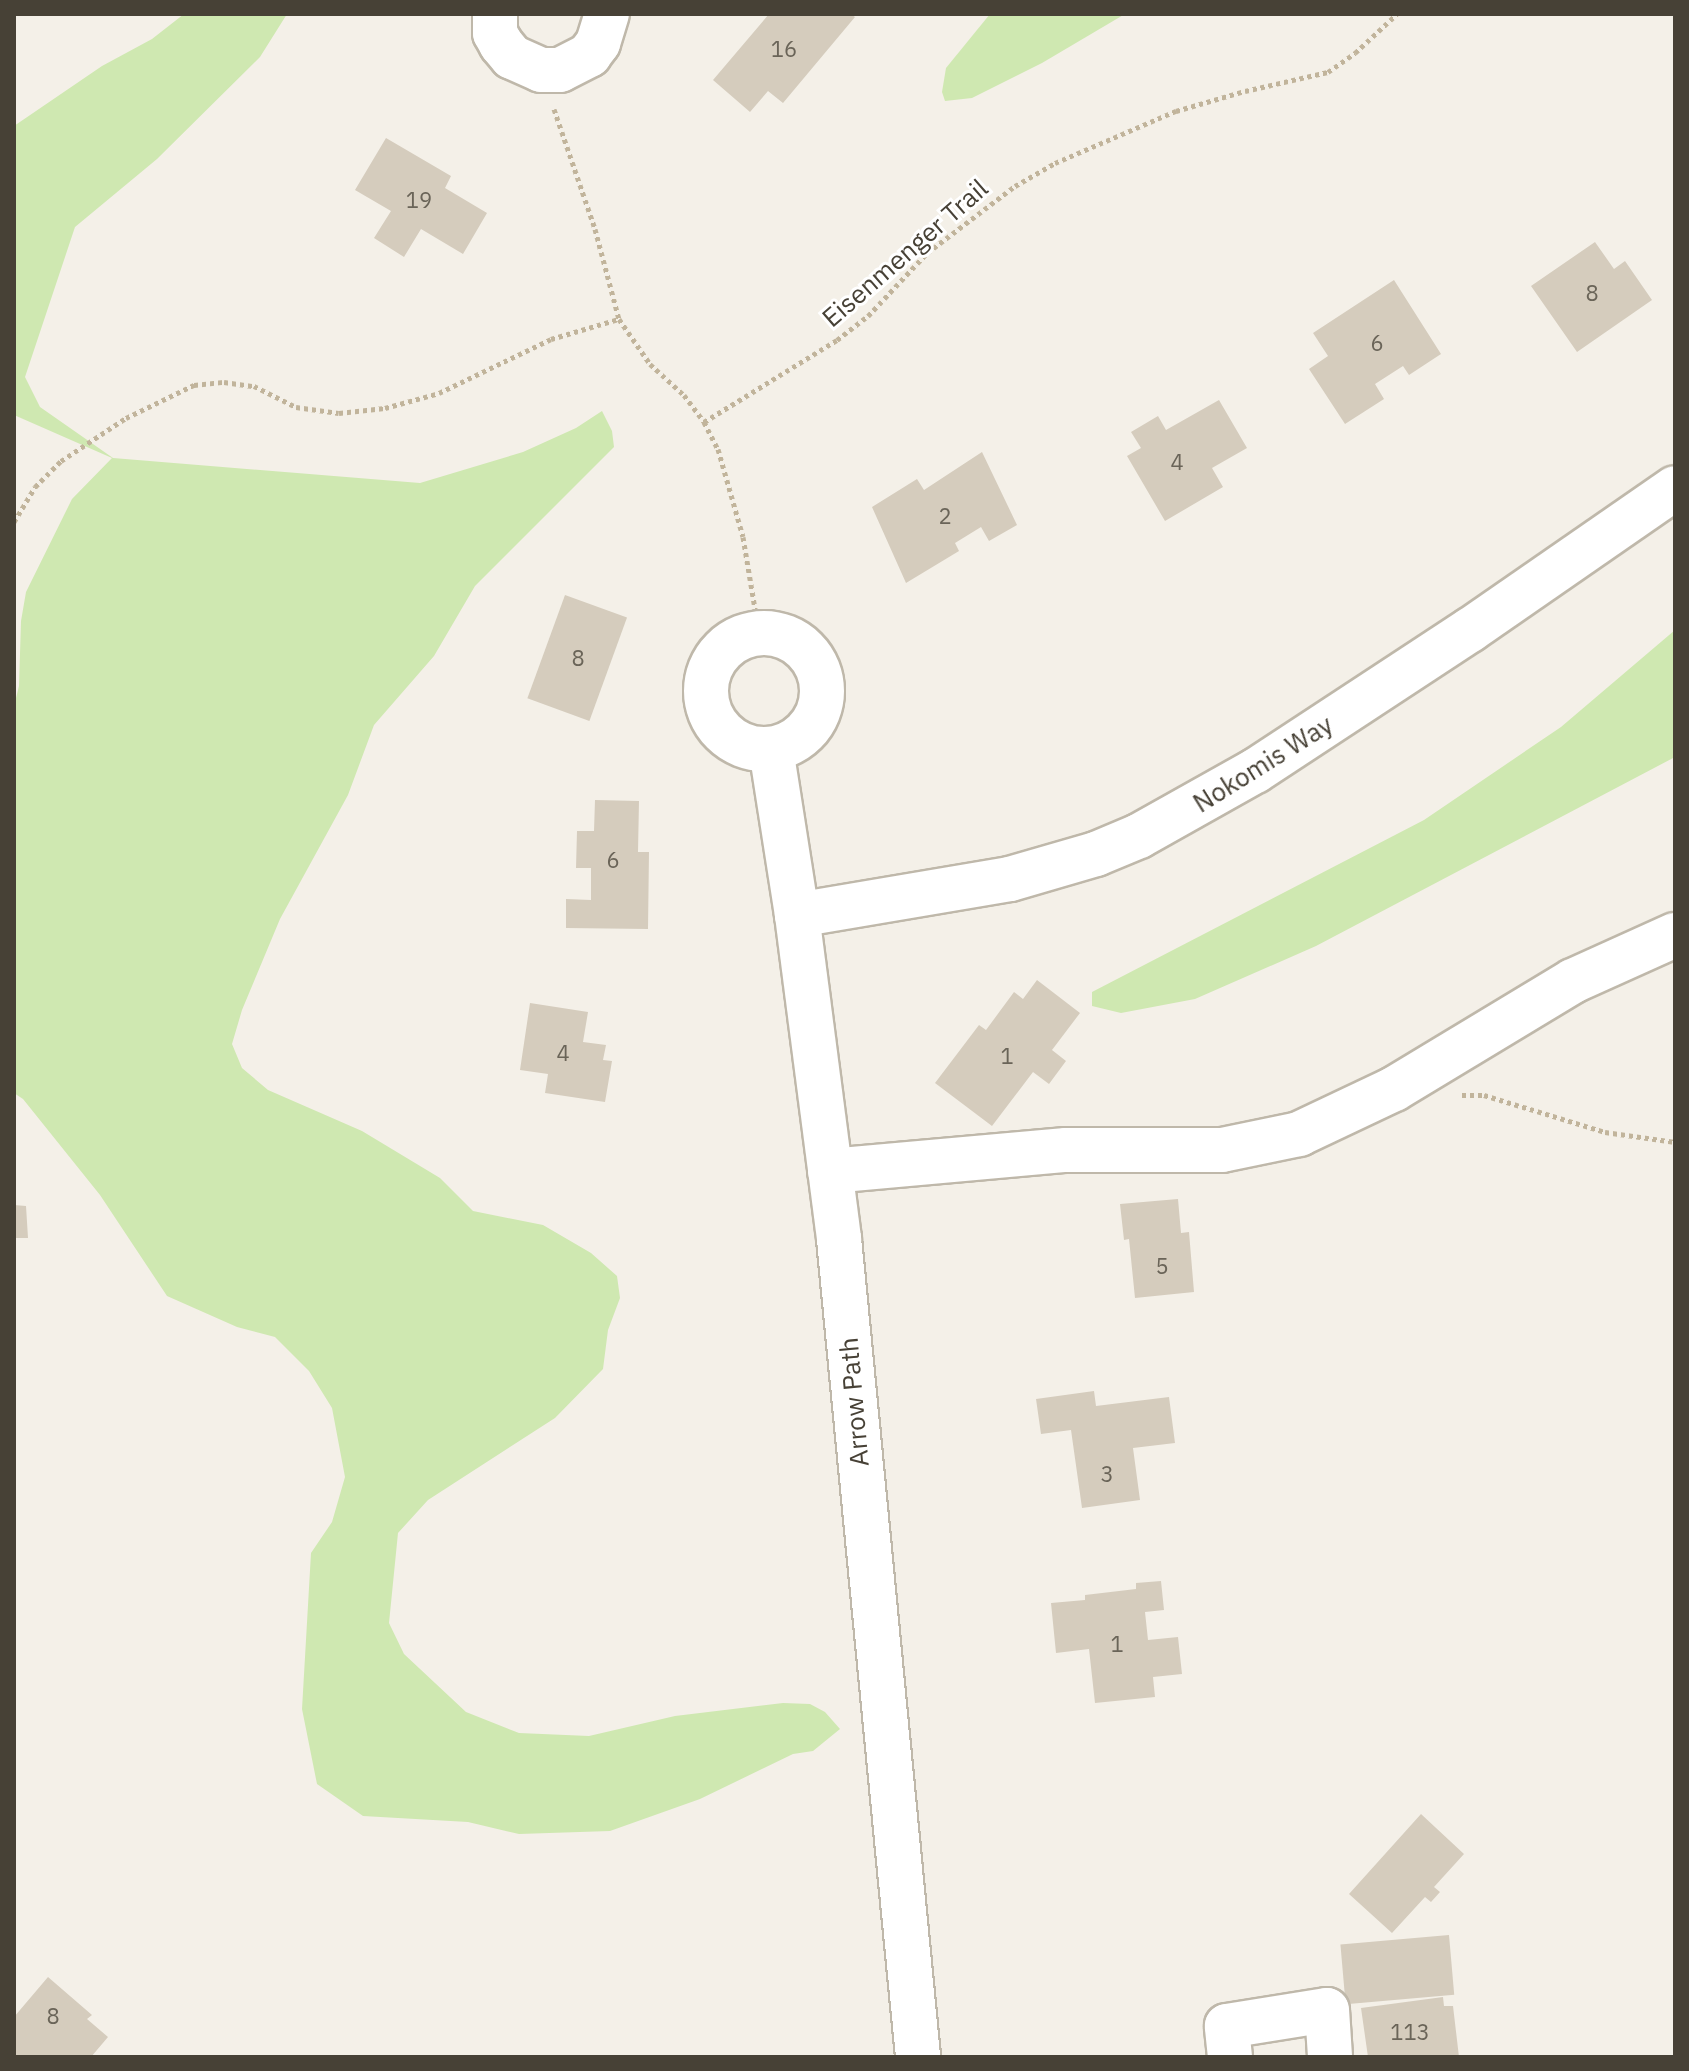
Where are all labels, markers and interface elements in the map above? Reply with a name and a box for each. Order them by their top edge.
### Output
house number: 16 [771,36,797,62]
street label: Eisenmenger Trail [816,173,994,333]
house number: 19 [406,187,432,213]
house number: 8 [1585,280,1599,306]
house number: 6 [1370,330,1384,356]
house number: 4 [1170,449,1184,475]
house number: 2 [938,503,952,529]
house number: 8 [571,645,585,671]
street label: Nokomis Way [1188,709,1338,819]
house number: 6 [606,847,620,873]
house number: 4 [556,1040,570,1066]
house number: 1 [1000,1043,1014,1069]
house number: 5 [1155,1253,1169,1279]
street label: Arrow Path [833,1336,875,1468]
house number: 3 [1100,1461,1114,1487]
house number: 1 [1110,1631,1124,1657]
house number: 8 [46,2003,60,2029]
house number: 113 [1390,2019,1430,2045]

